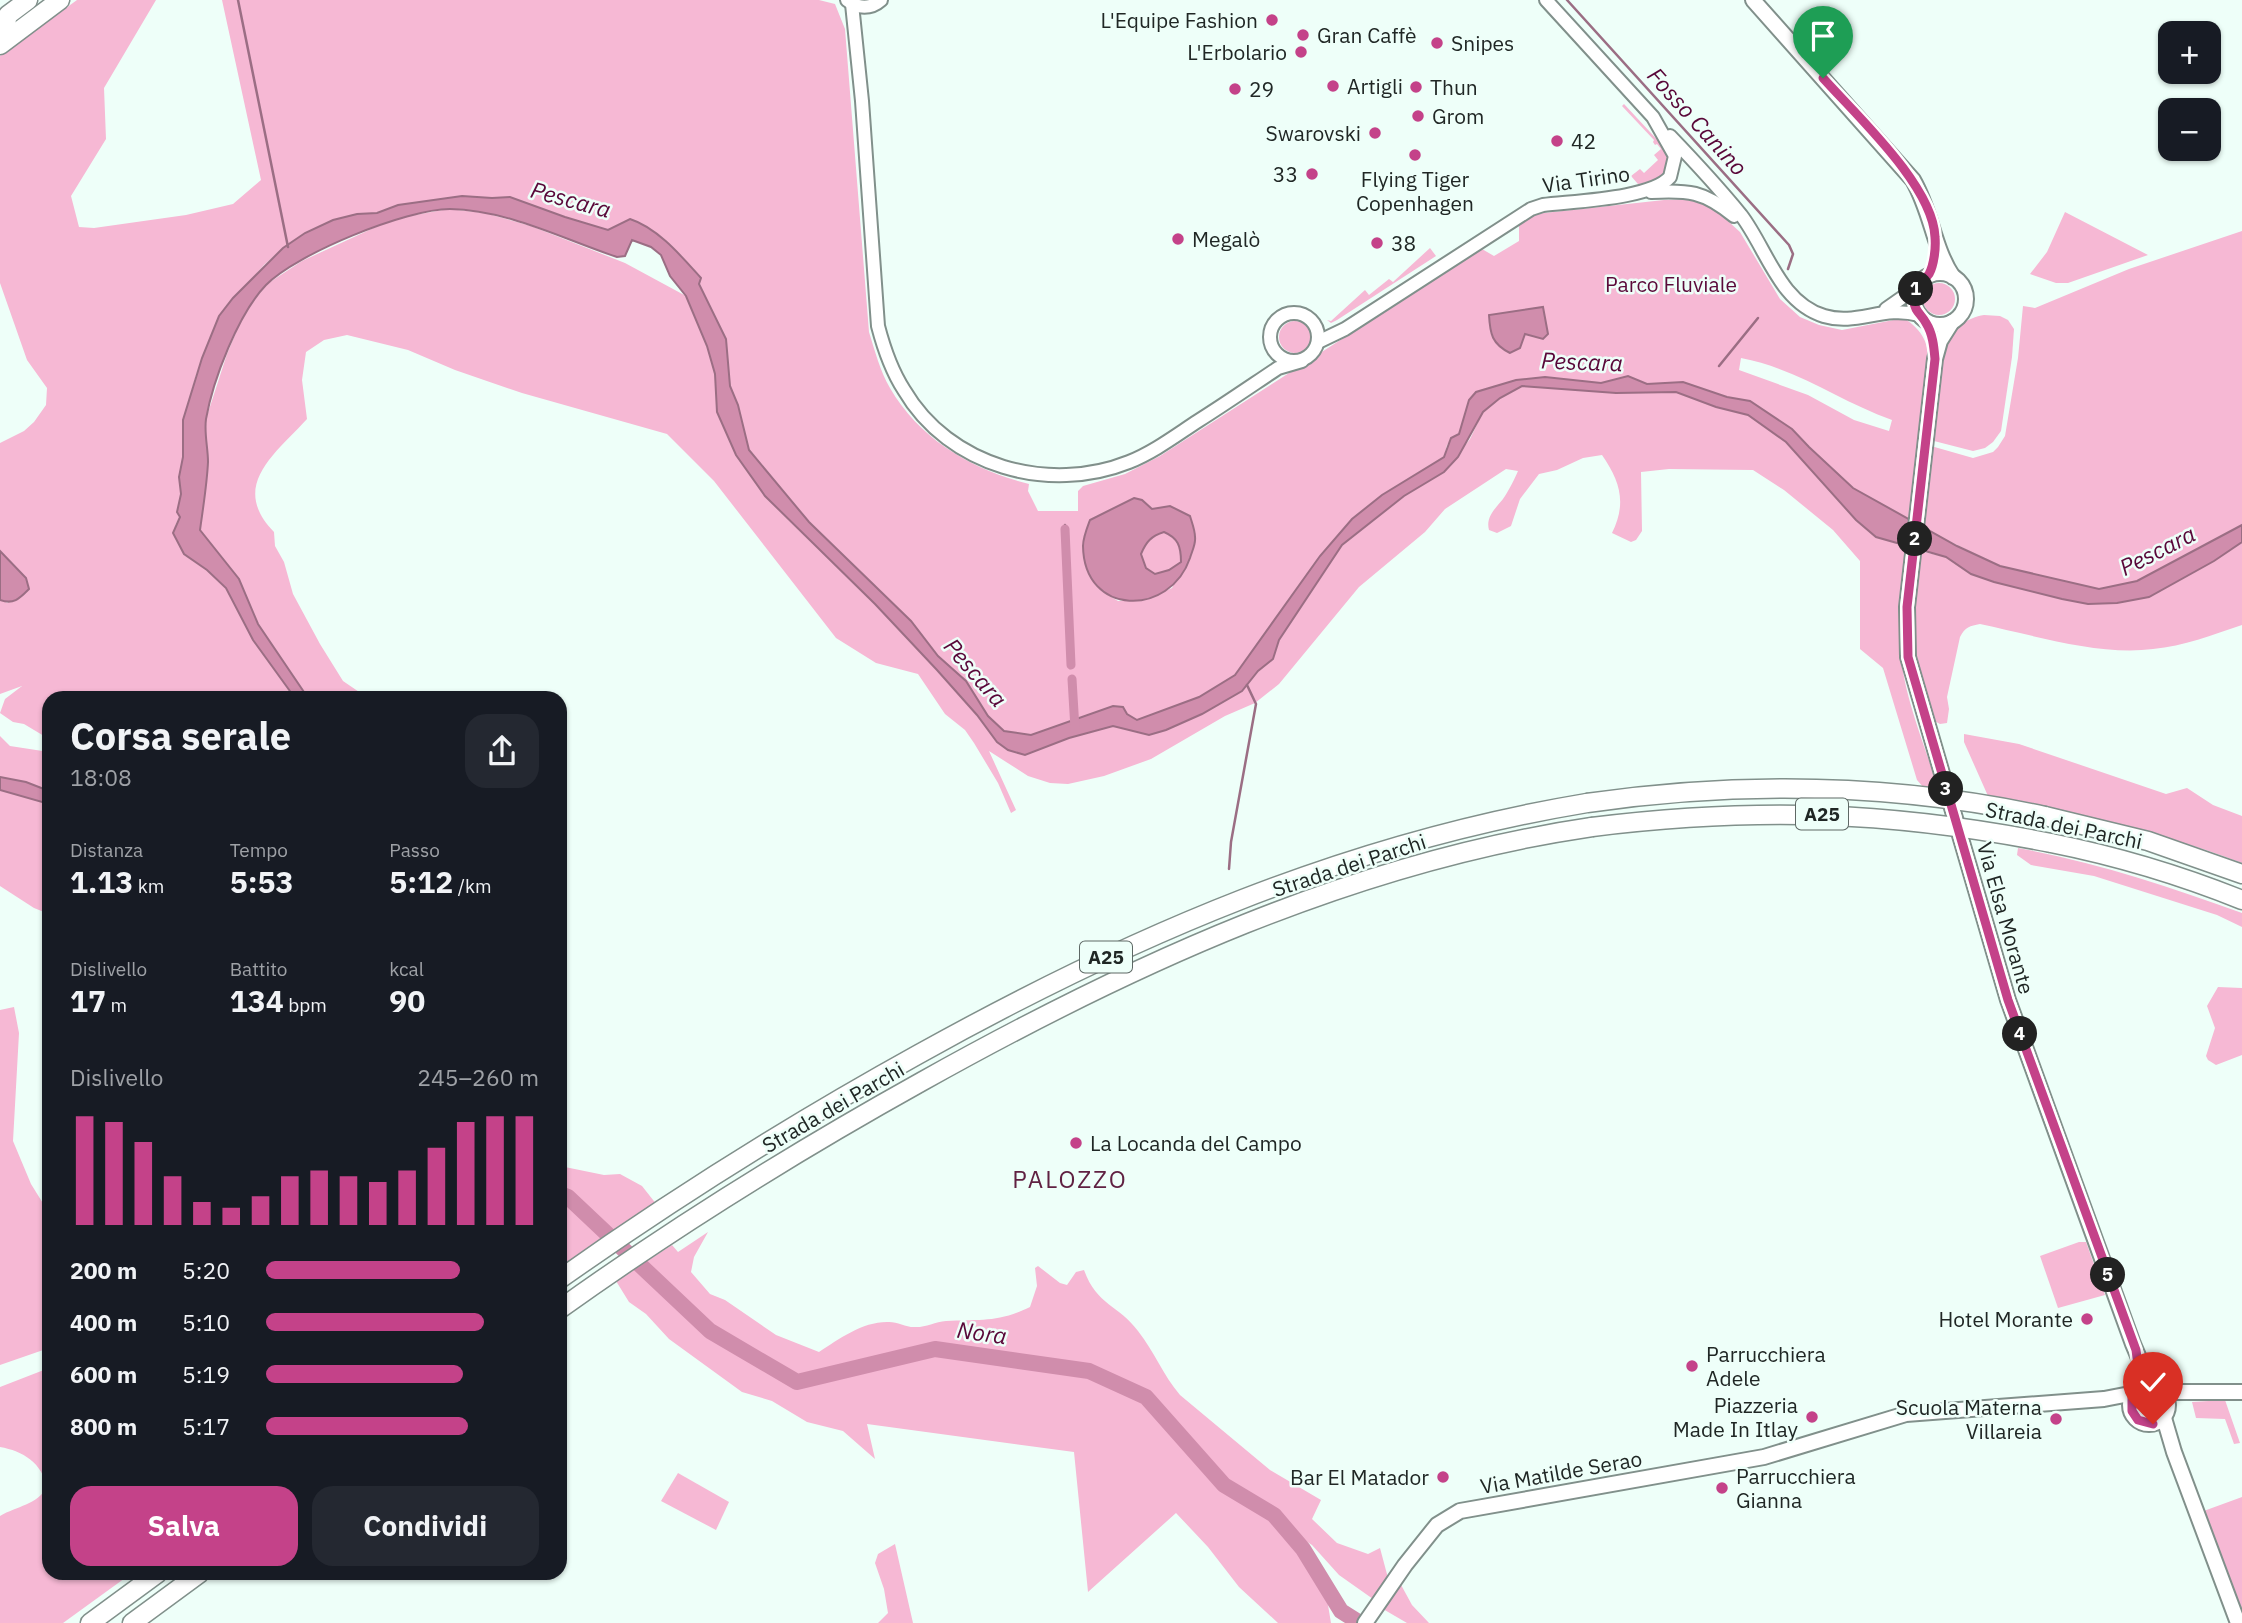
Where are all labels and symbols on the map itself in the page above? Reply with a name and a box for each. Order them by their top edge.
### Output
place label: L'Equipe Fashion [1101,6,1258,34]
pin [1793,6,1853,78]
marker: L'Equipe Fashion [1264,12,1280,28]
place label: Gran Caffè [1317,21,1417,49]
marker: Gran Caffè [1295,27,1311,43]
place label: Snipes [1451,29,1514,57]
marker: Snipes [1429,35,1445,51]
place label: L'Erbolario [1187,38,1287,66]
marker: L'Erbolario [1293,44,1309,60]
water label: Fosso Canino [1641,61,1755,181]
place label: Artigli [1347,72,1403,100]
place label: Thun [1430,73,1478,101]
place label: 29 [1249,75,1274,103]
marker: Artigli [1325,78,1341,94]
marker: Thun [1408,79,1424,95]
marker: 29 [1227,81,1243,97]
place label: Grom [1432,102,1484,130]
marker: Grom [1410,108,1426,124]
place label: Swarovski [1266,119,1361,147]
marker: Swarovski [1367,125,1383,141]
place label: 42 [1571,127,1596,155]
marker: 42 [1549,133,1565,149]
marker: Flying Tiger Copenhagen [1407,147,1423,163]
street label: Via Tirino [1540,159,1632,199]
place label: 33 [1273,160,1298,188]
place label: Flying Tiger Copenhagen [1356,165,1474,217]
marker: 33 [1304,166,1320,182]
water label: Pescara [528,174,614,224]
place label: Megalò [1192,225,1260,253]
place label: 38 [1391,229,1416,257]
marker: Megalò [1170,231,1186,247]
marker: 38 [1369,235,1385,251]
park label: Parco Fluviale [1605,270,1737,298]
pin: 1 [1898,272,1934,306]
water label: Pescara [1541,345,1623,377]
water label: Pescara [2114,518,2200,582]
pin: 2 [1898,522,1932,556]
water label: Pescara [938,631,1014,713]
pin: 3 [1928,772,1964,806]
street label: Strada dei Parchi [1983,795,2145,855]
road number: A25 [1796,799,1848,830]
street label: Strada dei Parchi [1269,827,1429,903]
street label: Via Elsa Morante [1971,839,2041,997]
road number: A25 [1080,942,1132,973]
pin: 4 [2002,1016,2038,1052]
street label: Strada dei Parchi [757,1055,909,1159]
place label: La Locanda del Campo [1090,1129,1302,1157]
marker: La Locanda del Campo [1068,1135,1084,1151]
district label: PALOZZO [1012,1163,1128,1195]
pin: 5 [2090,1258,2126,1292]
place label: Hotel Morante [1939,1305,2073,1333]
marker: Hotel Morante [2079,1311,2095,1327]
water label: Nora [955,1314,1009,1350]
place label: Parrucchiera Adele [1706,1340,1826,1392]
pin [2123,1352,2183,1424]
marker: Parrucchiera Adele [1684,1358,1700,1374]
place label: Piazzeria Made In Itlay [1673,1391,1799,1443]
place label: Scuola Materna Villareia [1896,1393,2042,1445]
marker: Piazzeria Made In Itlay [1804,1409,1820,1425]
marker: Scuola Materna Villareia [2048,1411,2064,1427]
street label: Via Matilde Serao [1478,1444,1644,1500]
place label: Parrucchiera Gianna [1736,1462,1856,1514]
place label: Bar El Matador [1290,1463,1429,1491]
marker: Bar El Matador [1435,1469,1451,1485]
marker: Parrucchiera Gianna [1714,1480,1730,1496]

